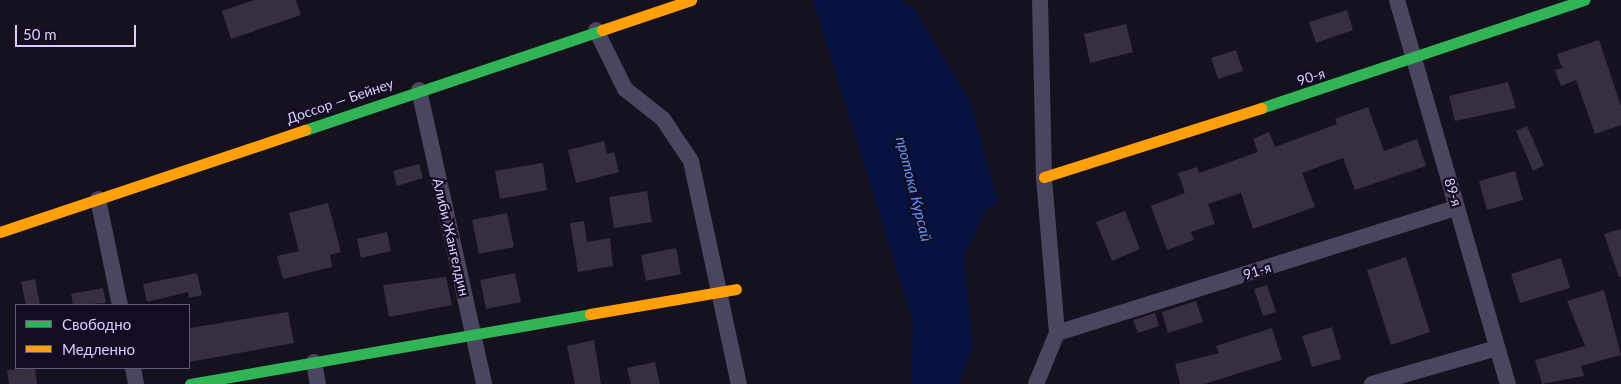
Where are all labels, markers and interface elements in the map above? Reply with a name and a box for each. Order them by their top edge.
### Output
scale bar [18,15,139,47]
text: 50 m [23,25,57,43]
street label: 90-я [1295,65,1327,89]
street label: Доссор — Бейнеу [284,75,396,127]
water label: протока Курсай [892,135,936,243]
street label: Алиби Жангелдин [429,176,473,298]
street label: 89-я [1441,176,1465,208]
street label: 91-я [1241,259,1273,283]
legend [15,304,190,369]
text: Свободно [62,315,131,333]
text: Медленно [62,340,135,358]

